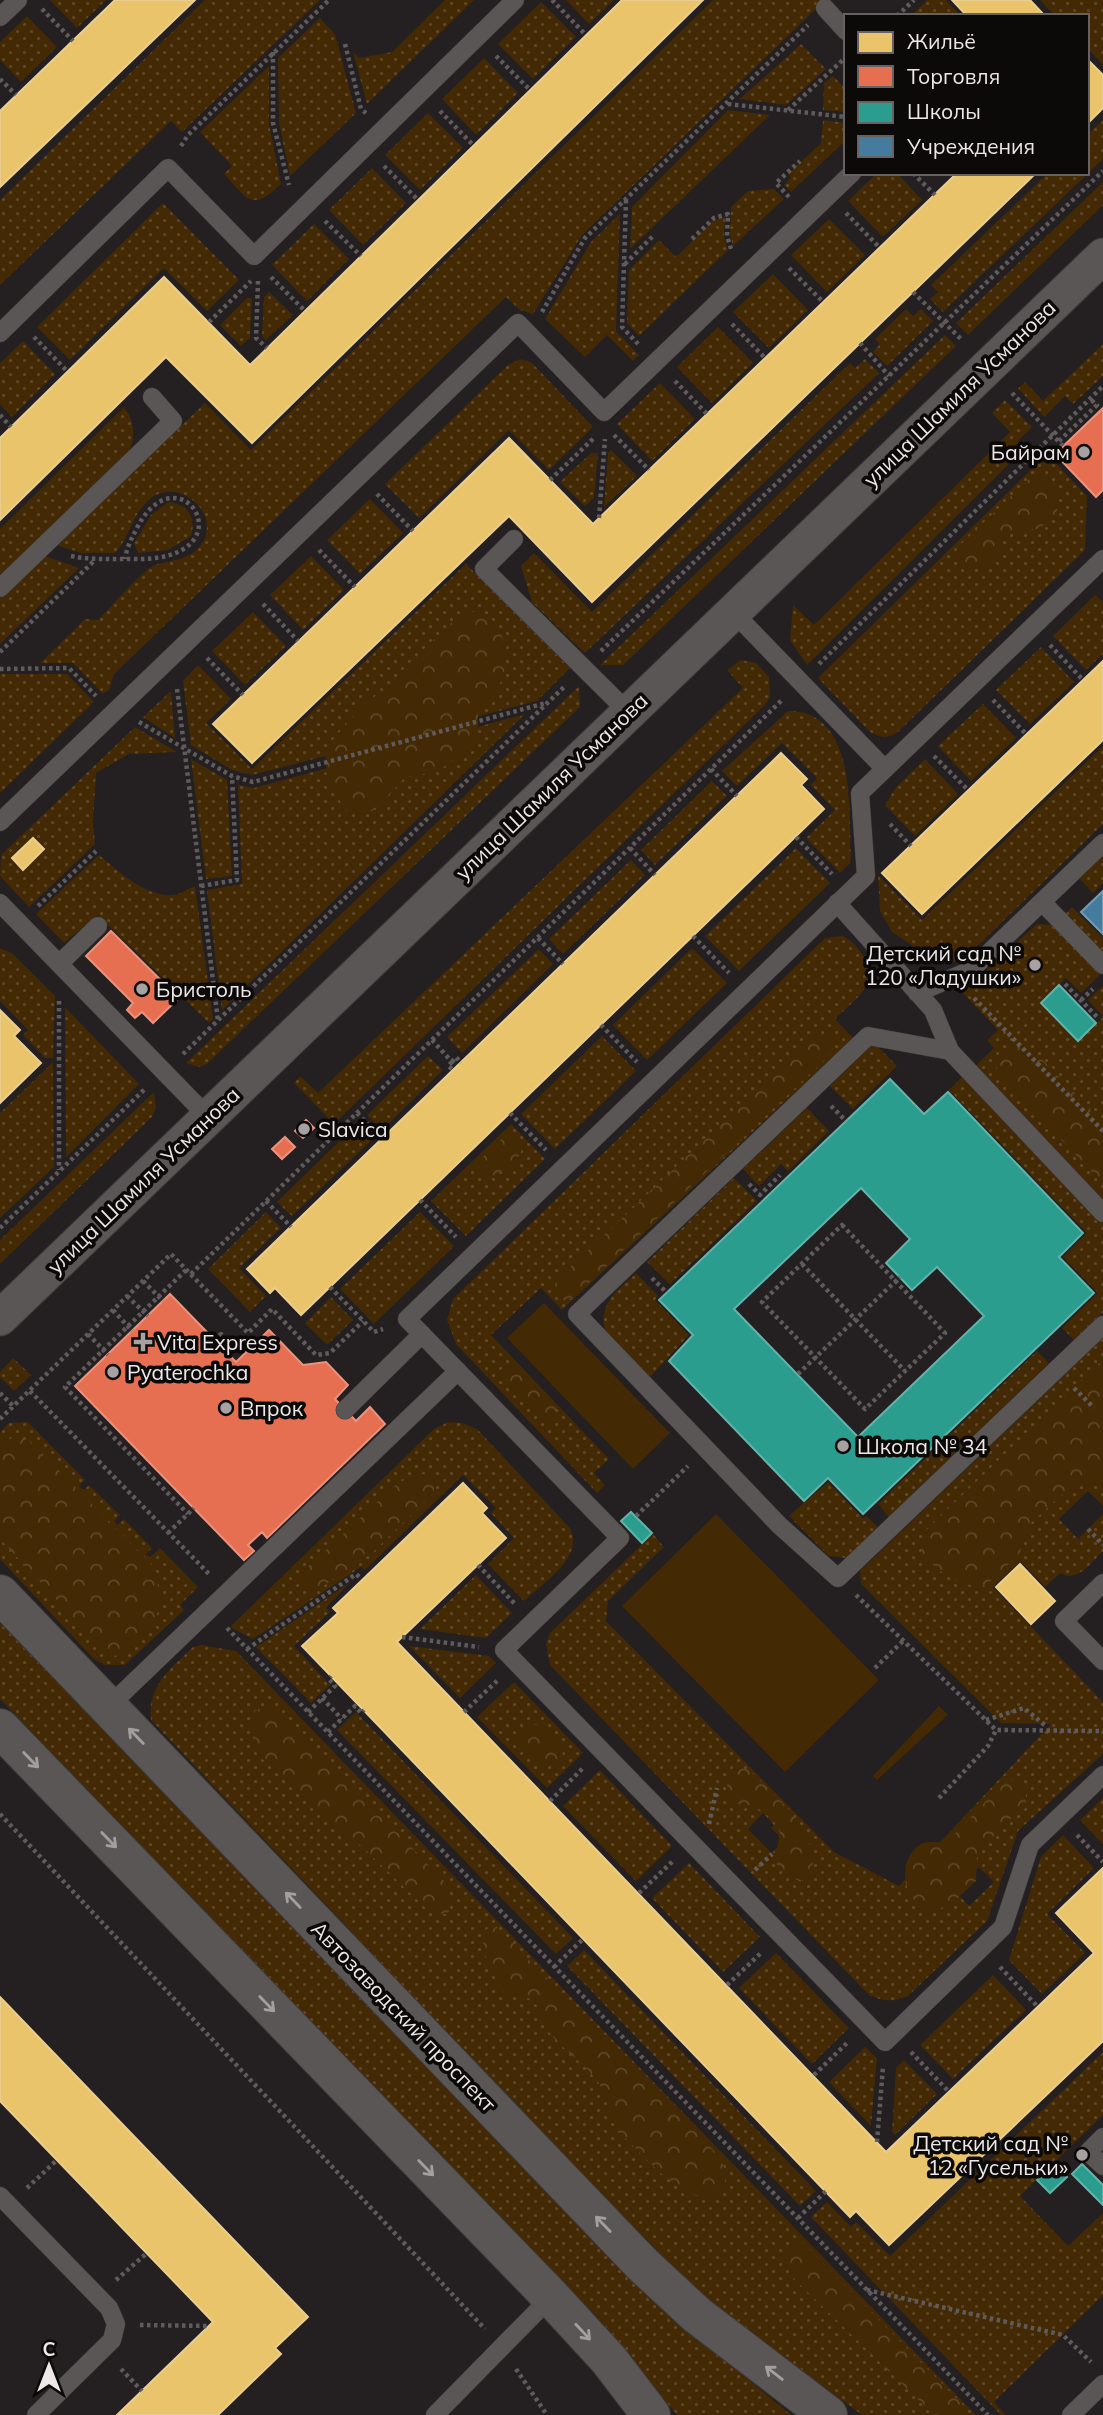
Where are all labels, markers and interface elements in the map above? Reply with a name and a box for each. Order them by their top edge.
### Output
legend [844,14,1089,175]
text: Жильё [907,28,976,54]
text: Торговля [907,63,1000,89]
text: Школы [907,98,981,124]
text: Учреждения [906,133,1035,159]
street label: улица Шамиля Усманова [857,294,1061,492]
place label: Байрам [991,439,1070,465]
marker: Байрам [1076,444,1092,460]
street label: улица Шамиля Усманова [449,687,653,885]
place label: Детский сад № 120 «Ладушки» [865,940,1021,990]
marker: Детский сад № 120 «Ладушки» [1027,957,1043,973]
place label: Бристоль [156,976,252,1002]
marker: Бристоль [134,981,150,997]
street label: улица Шамиля Усманова [41,1081,245,1279]
place label: Slavica [318,1116,388,1142]
marker: Slavica [296,1121,312,1137]
place label: Vita Express [157,1329,278,1355]
marker: Vita Express [135,1334,151,1350]
place label: Pyaterochka [127,1359,248,1385]
marker: Pyaterochka [105,1364,121,1380]
place label: Впрок [240,1395,304,1421]
marker: Впрок [218,1400,234,1416]
place label: Школа № 34 [857,1433,988,1459]
marker: Школа № 34 [835,1438,851,1454]
one-way arrow [127,1728,144,1745]
one-way arrow [22,1751,39,1768]
one-way arrow [101,1832,118,1849]
one-way arrow [285,1892,302,1909]
street label: Автозаводский проспект [306,1915,502,2117]
one-way arrow [259,1995,276,2012]
place label: Детский сад № 12 «Гусельки» [913,2130,1068,2180]
marker: Детский сад № 12 «Гусельки» [1074,2147,1090,2163]
one-way arrow [417,2159,434,2176]
one-way arrow [595,2216,612,2233]
one-way arrow [575,2323,591,2341]
north arrow [14,2331,84,2401]
text: С [42,2337,56,2361]
one-way arrow [765,2366,784,2381]

